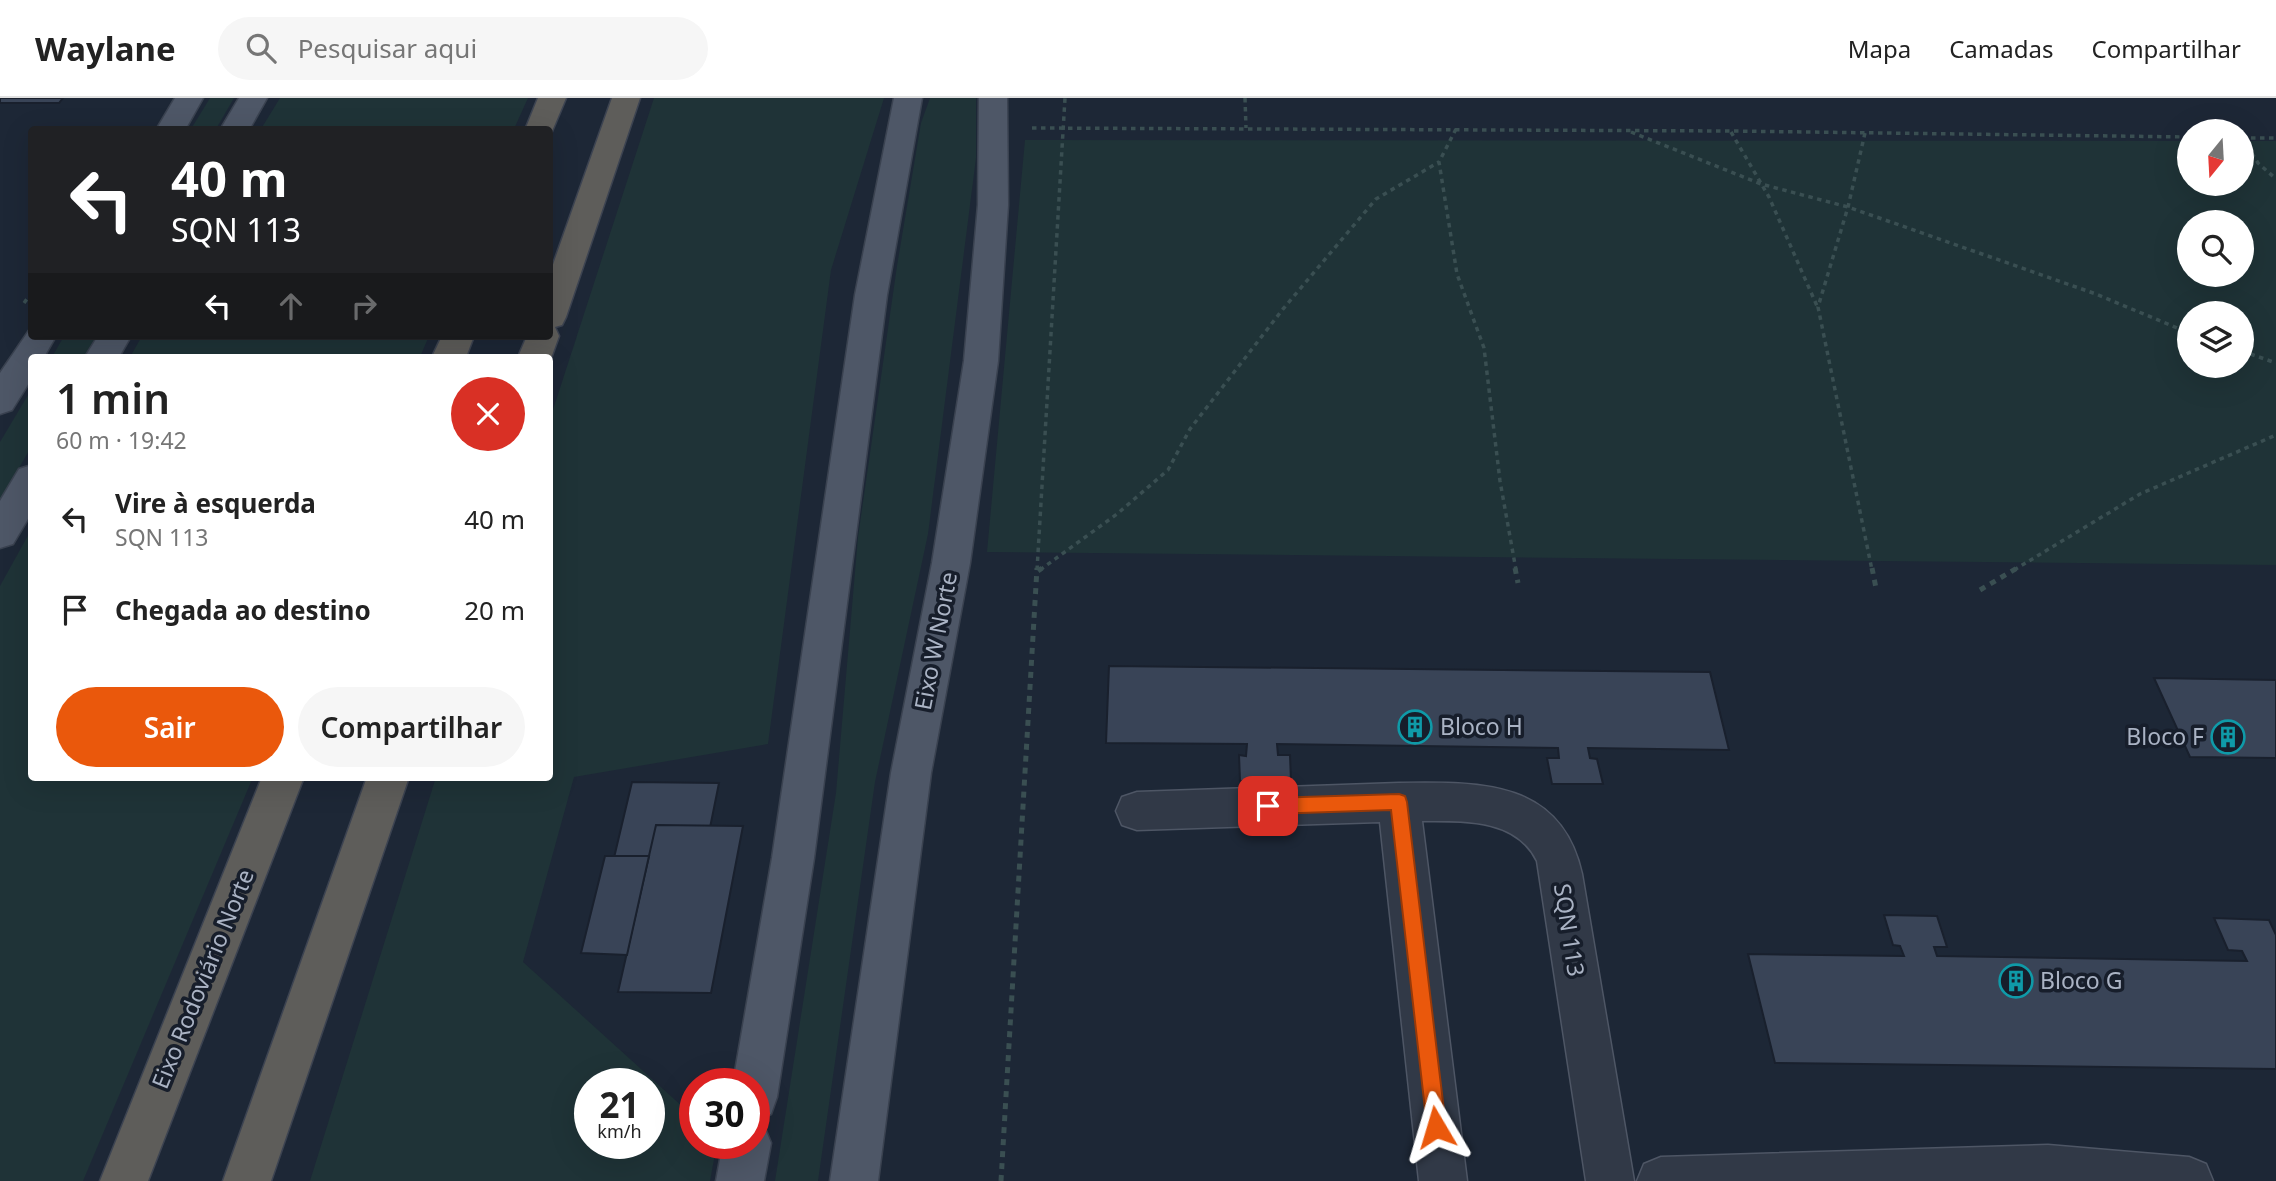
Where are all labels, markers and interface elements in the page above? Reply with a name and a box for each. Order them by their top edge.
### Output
search box [218,17,708,80]
text: Waylane [35,26,176,71]
icon: search [242,29,280,67]
text: Pesquisar aqui [298,30,477,66]
text: Mapa [1848,32,1911,65]
text: Camadas [1949,32,2053,65]
text: Compartilhar [2091,32,2241,65]
north arrow [2177,119,2254,196]
map controls [2177,119,2254,378]
text: 40 m [171,145,288,211]
icon: left [56,154,147,245]
text: SQN 113 [171,208,301,251]
button: search [2177,210,2254,287]
icon: left [199,287,237,325]
icon: ahead [272,287,310,325]
icon: right [345,287,383,325]
button: layers [2177,301,2254,378]
text: 1 min [56,369,170,426]
button: close [451,377,525,451]
text: 60 m · 19:42 [56,424,187,456]
text: Vire à esquerda [115,485,316,521]
icon: left [56,500,94,538]
text: 40 m [464,501,525,537]
text: SQN 113 [115,521,209,553]
street label: Eixo W Norte [906,569,964,713]
icon: arrive [56,591,94,629]
text: Chegada ao destino [115,592,371,628]
text: 20 m [464,592,525,628]
button: Sair [56,687,284,767]
button: Compartilhar [298,687,525,767]
building icon: Bloco H [1396,708,1434,746]
place label: Bloco H [1440,710,1523,742]
building icon: Bloco F [2209,718,2247,756]
place label: Bloco F [2126,720,2204,752]
pin [1238,776,1298,836]
icon: arrive [1249,787,1287,825]
street label: Eixo Rodoviário Norte [143,864,261,1093]
street label: SQN 113 [1547,881,1593,979]
building icon: Bloco G [1997,962,2035,1000]
place label: Bloco G [2040,964,2122,996]
speed limit sign: 30 [679,1068,770,1159]
text: 21 [599,1081,640,1128]
position arrow [1399,1090,1473,1164]
text: km/h [597,1119,642,1143]

